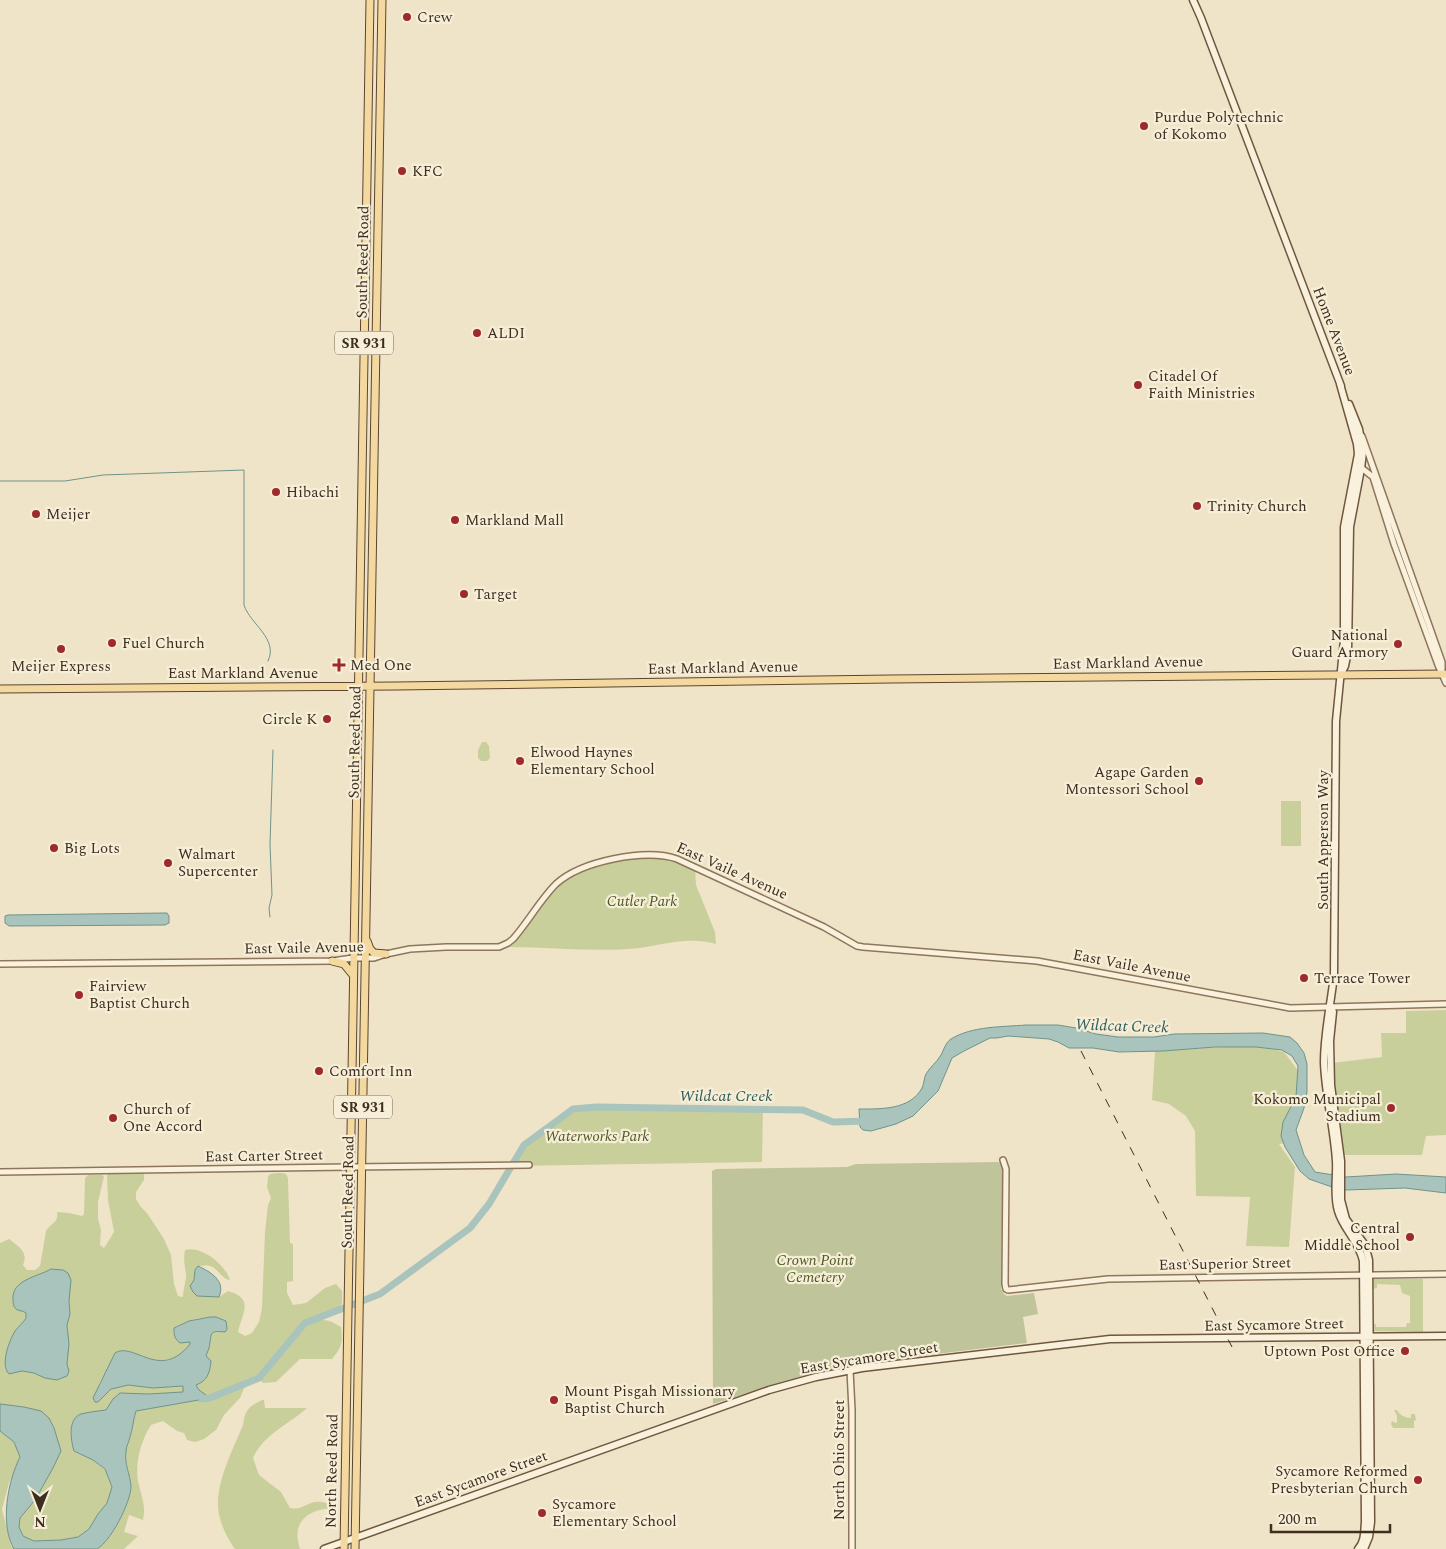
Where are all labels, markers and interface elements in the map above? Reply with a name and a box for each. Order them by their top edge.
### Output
place label: Crew [417,6,453,29]
marker: Crew [401,11,413,23]
place label: Purdue Polytechnic of Kokomo [1154,106,1284,146]
marker: Purdue Polytechnic of Kokomo [1138,120,1150,132]
place label: KFC [412,160,443,183]
marker: KFC [396,165,408,177]
street label: South Reed Road [351,205,375,319]
street label: Home Avenue [1306,283,1362,379]
place label: ALDI [487,322,525,345]
marker: ALDI [471,327,483,339]
road number: SR 931 [335,332,393,354]
place label: Citadel Of Faith Ministries [1148,365,1255,405]
marker: Citadel Of Faith Ministries [1132,379,1144,391]
place label: Hibachi [286,481,339,504]
marker: Hibachi [270,486,282,498]
place label: Trinity Church [1207,495,1307,518]
marker: Trinity Church [1191,500,1203,512]
place label: Meijer [46,503,90,526]
marker: Meijer [30,508,42,520]
place label: Markland Mall [465,509,564,532]
marker: Markland Mall [449,514,461,526]
place label: Target [474,583,517,606]
marker: Target [458,588,470,600]
place label: National Guard Armory [1291,624,1389,664]
place label: Fuel Church [122,632,205,655]
marker: Fuel Church [106,637,118,649]
marker: National Guard Armory [1392,638,1404,650]
marker: Meijer Express [55,643,67,655]
street label: East Markland Avenue [1053,650,1203,676]
place label: Med One [350,654,412,677]
place label: Meijer Express [11,655,111,678]
street label: East Markland Avenue [648,655,798,681]
marker: Med One [332,658,346,672]
street label: East Markland Avenue [168,662,318,685]
street label: South Reed Road [343,685,367,799]
place label: Circle K [262,708,317,731]
marker: Circle K [321,713,333,725]
place label: Elwood Haynes Elementary School [530,741,655,781]
marker: Elwood Haynes Elementary School [514,755,526,767]
place label: Agape Garden Montessori School [1065,761,1189,801]
street label: South Apperson Way [1312,769,1335,910]
marker: Agape Garden Montessori School [1193,775,1205,787]
street label: East Vaile Avenue [673,836,791,906]
place label: Big Lots [64,837,120,860]
marker: Big Lots [48,842,60,854]
place label: Walmart Supercenter [178,843,258,883]
marker: Walmart Supercenter [162,857,174,869]
park label: Cutler Park [607,890,677,913]
street label: East Vaile Avenue [244,935,364,961]
street label: East Vaile Avenue [1071,943,1193,989]
place label: Terrace Tower [1314,967,1410,990]
marker: Terrace Tower [1298,972,1310,984]
place label: Fairview Baptist Church [89,975,190,1015]
marker: Fairview Baptist Church [73,989,85,1001]
water label: Wildcat Creek [1075,1012,1170,1040]
place label: Comfort Inn [329,1060,413,1083]
marker: Comfort Inn [313,1065,325,1077]
water label: Wildcat Creek [679,1084,773,1108]
place label: Kokomo Municipal Stadium [1253,1088,1381,1128]
road number: SR 931 [334,1096,392,1118]
place label: Church of One Accord [123,1098,203,1138]
marker: Kokomo Municipal Stadium [1385,1102,1397,1114]
marker: Church of One Accord [107,1112,119,1124]
park label: Waterworks Park [545,1125,649,1148]
street label: South Reed Road [336,1135,360,1249]
street label: East Carter Street [205,1143,323,1169]
place label: Central Middle School [1304,1217,1400,1257]
marker: Central Middle School [1404,1231,1416,1243]
park label: Crown Point Cemetery [776,1249,854,1289]
street label: East Superior Street [1159,1251,1291,1277]
street label: East Sycamore Street [1204,1312,1344,1338]
street label: East Sycamore Street [798,1336,940,1380]
place label: Uptown Post Office [1263,1340,1395,1363]
marker: Uptown Post Office [1399,1345,1411,1357]
place label: Mount Pisgah Missionary Baptist Church [564,1380,736,1420]
marker: Mount Pisgah Missionary Baptist Church [548,1394,560,1406]
street label: North Ohio Street [828,1400,851,1520]
street label: North Reed Road [320,1414,344,1528]
street label: East Sycamore Street [411,1444,551,1514]
place label: Sycamore Reformed Presbyterian Church [1270,1460,1408,1500]
marker: Sycamore Reformed Presbyterian Church [1412,1474,1424,1486]
north arrow [15,1484,65,1534]
place label: Sycamore Elementary School [552,1493,677,1533]
scale bar [1271,1502,1390,1534]
marker: Sycamore Elementary School [536,1507,548,1519]
text: 200 m [1278,1508,1317,1531]
text: N [34,1511,46,1532]

